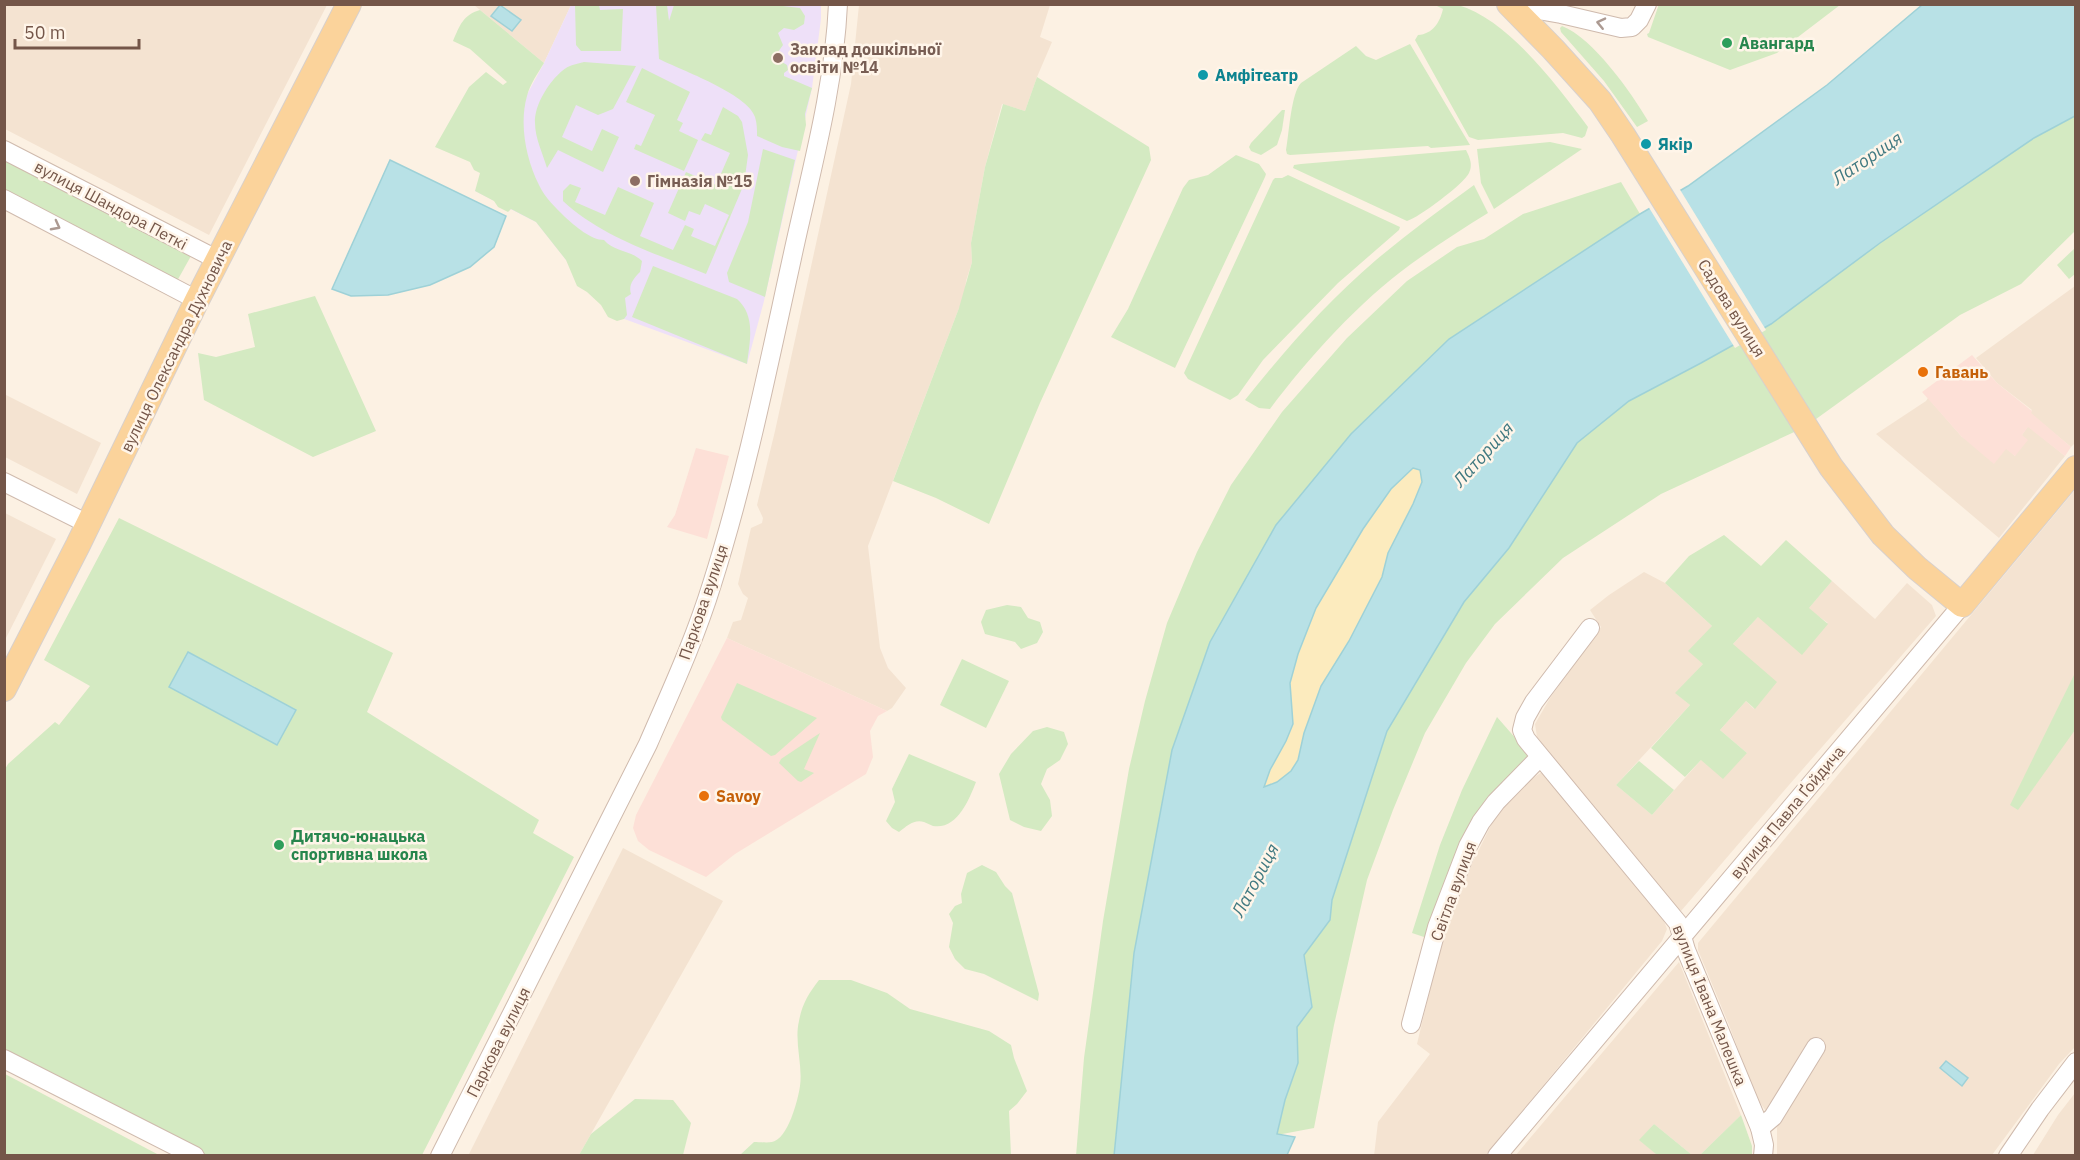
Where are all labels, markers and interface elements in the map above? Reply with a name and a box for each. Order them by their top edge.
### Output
scale bar [15,12,140,50]
one-way arrow [1596,18,1606,31]
text: 50 m [24,21,66,44]
place label: Авангард [1739,33,1815,53]
marker: Авангард [1720,36,1734,50]
place label: Заклад дошкільної освіти №14 [790,39,942,77]
marker: Заклад дошкільної освіти №14 [771,51,785,65]
place label: Амфітеатр [1215,65,1298,85]
marker: Амфітеатр [1196,68,1210,82]
water label: Латориця [1827,126,1907,190]
place label: Якір [1658,134,1693,154]
marker: Якір [1639,137,1653,151]
street label: вулиця Шандора Петкі [31,156,191,254]
place label: Гімназія №15 [647,171,753,191]
marker: Гімназія №15 [628,174,642,188]
one-way arrow [50,219,61,231]
street label: вулиця Олександра Духновича [116,236,236,455]
street label: Садова вулиця [1694,255,1770,361]
place label: Гавань [1935,362,1988,382]
marker: Гавань [1916,365,1930,379]
water label: Латориця [1447,417,1518,492]
street label: Паркова вулиця [674,542,732,662]
street label: вулиця Павла Ґойдича [1725,741,1849,883]
place label: Savoy [716,786,761,806]
marker: Savoy [697,789,711,803]
place label: Дитячо-юнацька спортивна школа [291,826,428,864]
marker: Дитячо-юнацька спортивна школа [272,838,286,852]
street label: Світла вулиця [1426,838,1480,944]
water label: Латориця [1226,839,1284,922]
street label: вулиця Івана Малешка [1669,922,1752,1089]
street label: Паркова вулиця [462,984,534,1100]

